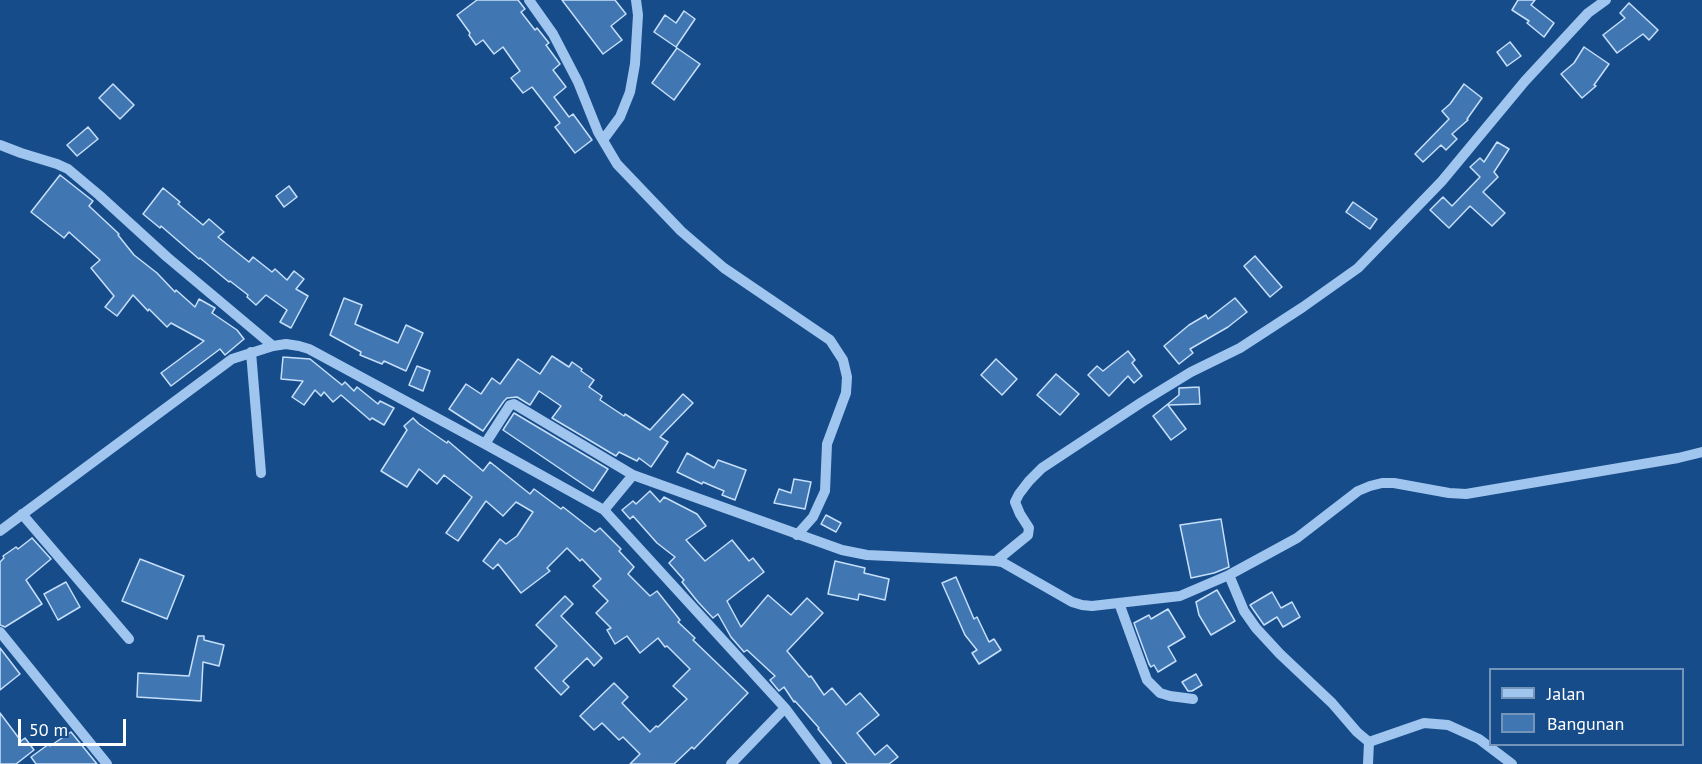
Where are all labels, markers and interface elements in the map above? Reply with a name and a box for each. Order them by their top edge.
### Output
legend [1489,668,1684,746]
text: Jalan [1547,682,1585,705]
scale bar [21,707,129,745]
text: Bangunan [1547,712,1624,735]
text: 50 m [29,718,68,741]

